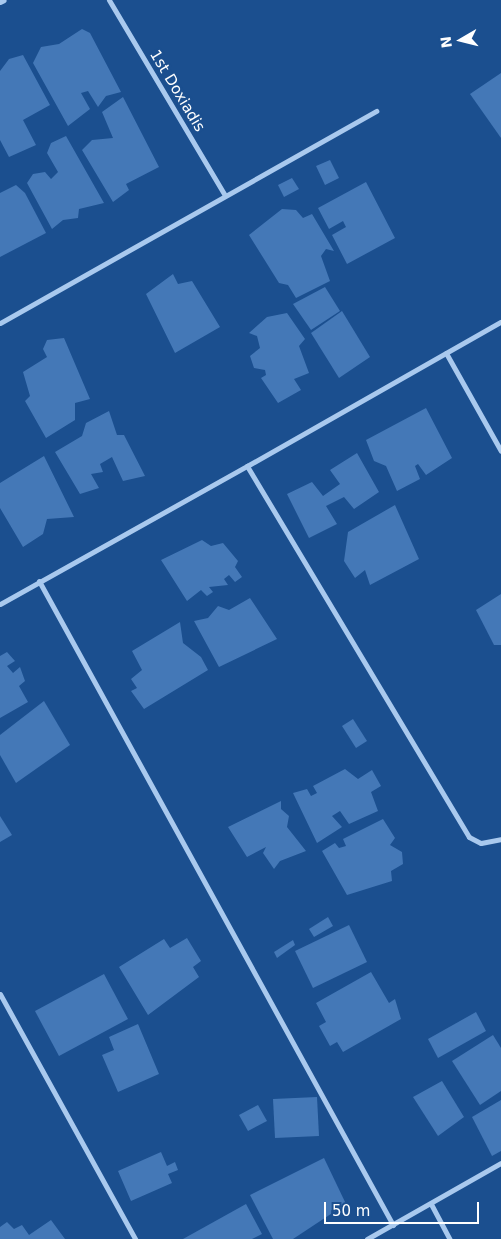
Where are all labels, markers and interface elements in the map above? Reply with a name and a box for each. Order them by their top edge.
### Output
north arrow [436,15,486,65]
text: N [437,35,455,49]
street label: 1st Doxiadis [146,47,208,135]
scale bar [326,1192,481,1224]
text: 50 m [332,1202,370,1220]

